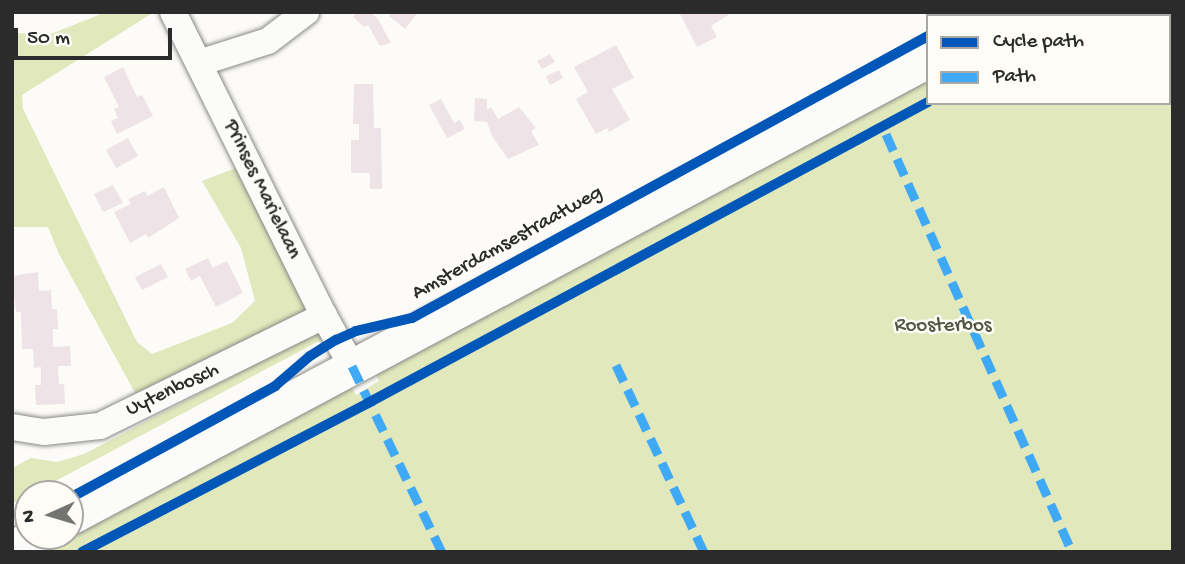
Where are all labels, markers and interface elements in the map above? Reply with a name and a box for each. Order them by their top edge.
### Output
scale bar [18,14,175,58]
legend [926,14,1171,105]
text: 50 m [27,27,70,52]
text: Cycle path [993,30,1084,55]
text: Path [993,65,1036,90]
street label: Prinses Marielaan [216,116,306,264]
street label: Amsterdamsestraatweg [408,181,608,307]
park label: Roosterbos [894,314,992,340]
street label: Uytenbosch [122,358,224,424]
north arrow [14,480,84,550]
text: N [18,509,41,523]

